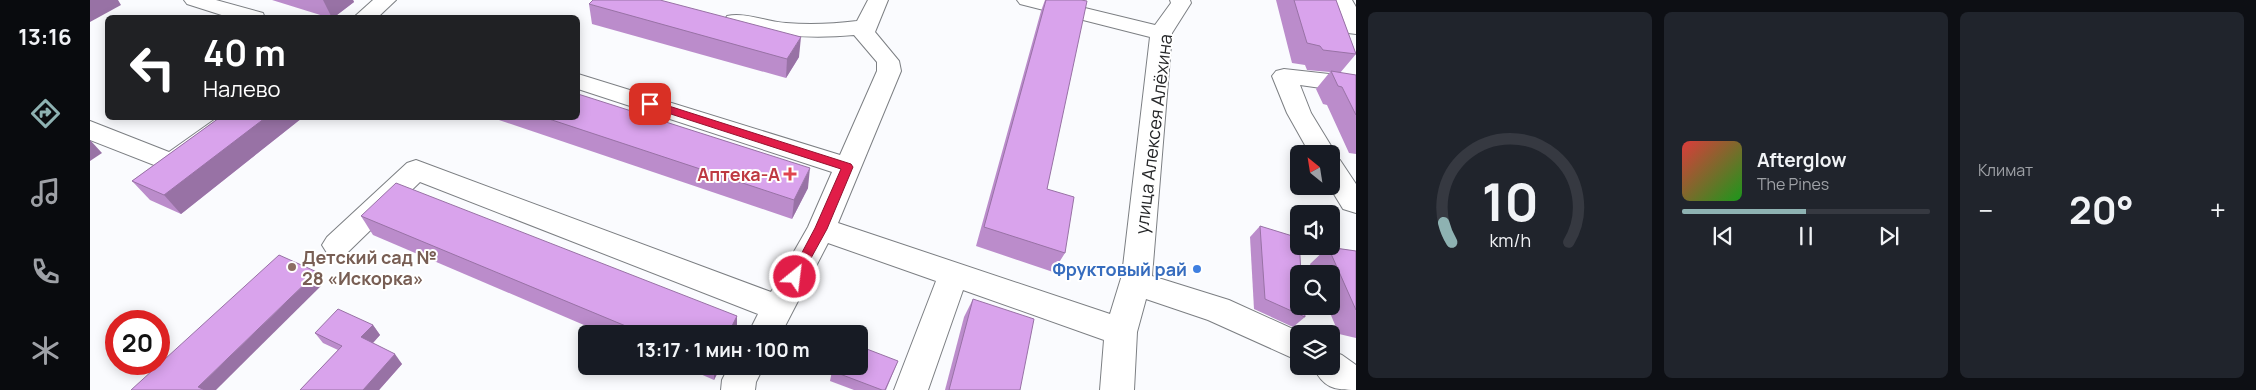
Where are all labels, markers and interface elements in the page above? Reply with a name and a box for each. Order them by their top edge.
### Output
text: 13:16 [18,22,72,52]
text: 40 m [203,29,286,77]
street label: улица Алексея Алёхина [1129,32,1177,236]
icon: left [120,35,185,100]
text: Налево [203,74,281,104]
pin [629,83,671,125]
icon: arrive [636,90,664,118]
icon: directions [28,96,63,131]
north arrow [1290,145,1340,195]
map controls [1290,145,1340,375]
text: Afterglow [1757,147,1846,173]
text: Климат [1978,159,2033,181]
place label: Аптека-А [697,162,780,186]
text: 10 [1482,166,1539,237]
marker: Аптека-А [784,168,796,180]
text: The Pines [1757,173,1829,195]
icon: music [28,175,63,210]
text: 20° [2069,183,2134,235]
text: − [1978,191,1993,229]
text: + [2210,191,2226,229]
button: sound [1290,205,1340,255]
icon: previous [1709,222,1737,250]
icon: pause [1792,222,1820,250]
icon: next [1875,222,1903,250]
text: km/h [1489,228,1531,252]
place label: Детский сад № 28 «Искорка» [302,245,437,290]
position arrow [768,250,820,302]
icon: phone [28,254,63,289]
place label: Фруктовый рай [1052,257,1187,281]
marker: Детский сад № 28 «Искорка» [286,261,298,273]
marker: Фруктовый рай [1191,263,1203,275]
button: search [1290,265,1340,315]
speed limit sign: 20 [105,310,170,375]
button: layers [1290,325,1340,375]
icon: climate [28,333,63,368]
text: 13:17 · 1 мин · 100 m [636,337,810,363]

